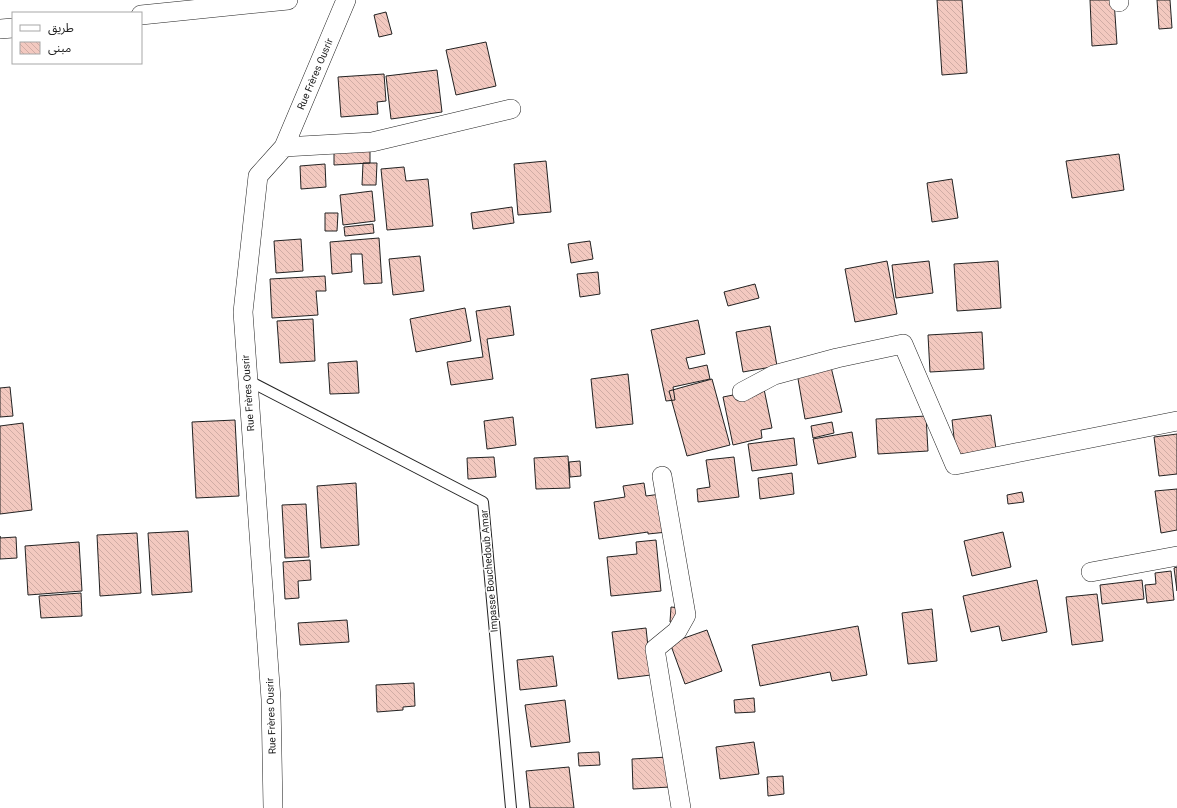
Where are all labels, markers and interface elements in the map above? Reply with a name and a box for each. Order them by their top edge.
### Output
legend [12,12,142,64]
text: طريق [48,21,74,36]
street label: Rue Frères Ousrir [295,36,335,111]
text: مبنى [48,41,71,55]
street label: Rue Frères Ousrir [240,354,256,432]
street label: Impasse Bouchedoub Amar [478,509,500,633]
street label: Rue Frères Ousrir [264,677,278,754]

